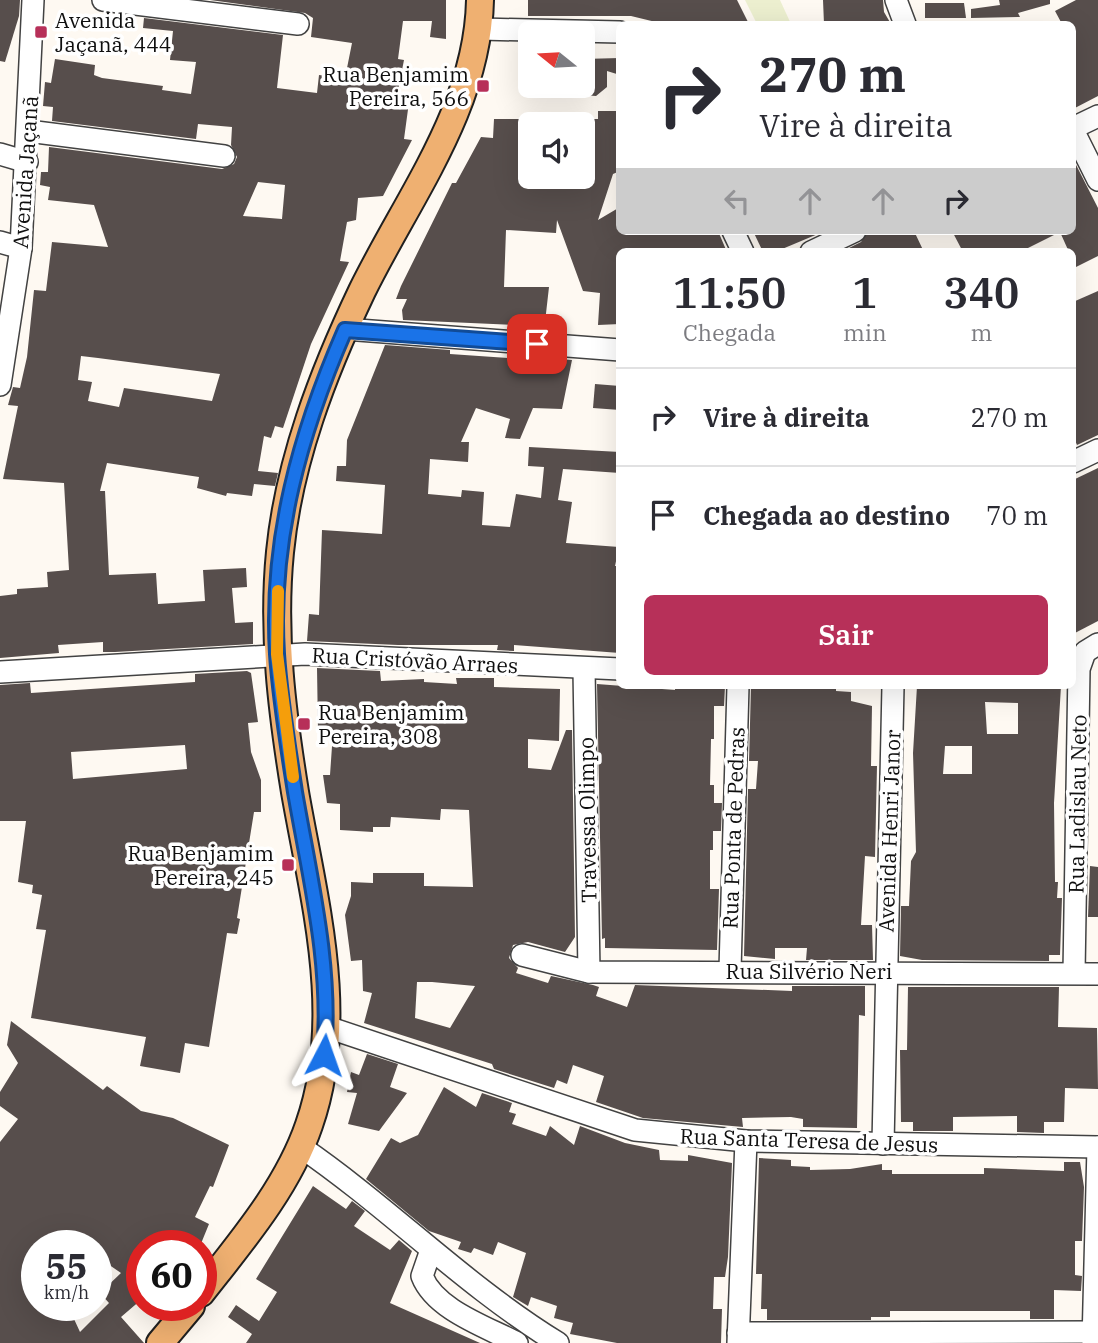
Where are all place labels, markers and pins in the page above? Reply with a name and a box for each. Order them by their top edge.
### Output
place label: Avenida Jaçanã, 444 [55,6,171,58]
marker: Avenida Jaçanã, 444 [33,24,49,40]
place label: Rua Benjamim Pereira, 566 [322,60,469,112]
marker: Rua Benjamim Pereira, 566 [475,78,491,94]
pin [507,314,567,374]
place label: Rua Benjamim Pereira, 308 [318,698,465,750]
marker: Rua Benjamim Pereira, 308 [296,716,312,732]
place label: Rua Benjamim Pereira, 245 [127,839,274,891]
marker: Rua Benjamim Pereira, 245 [280,857,296,873]

